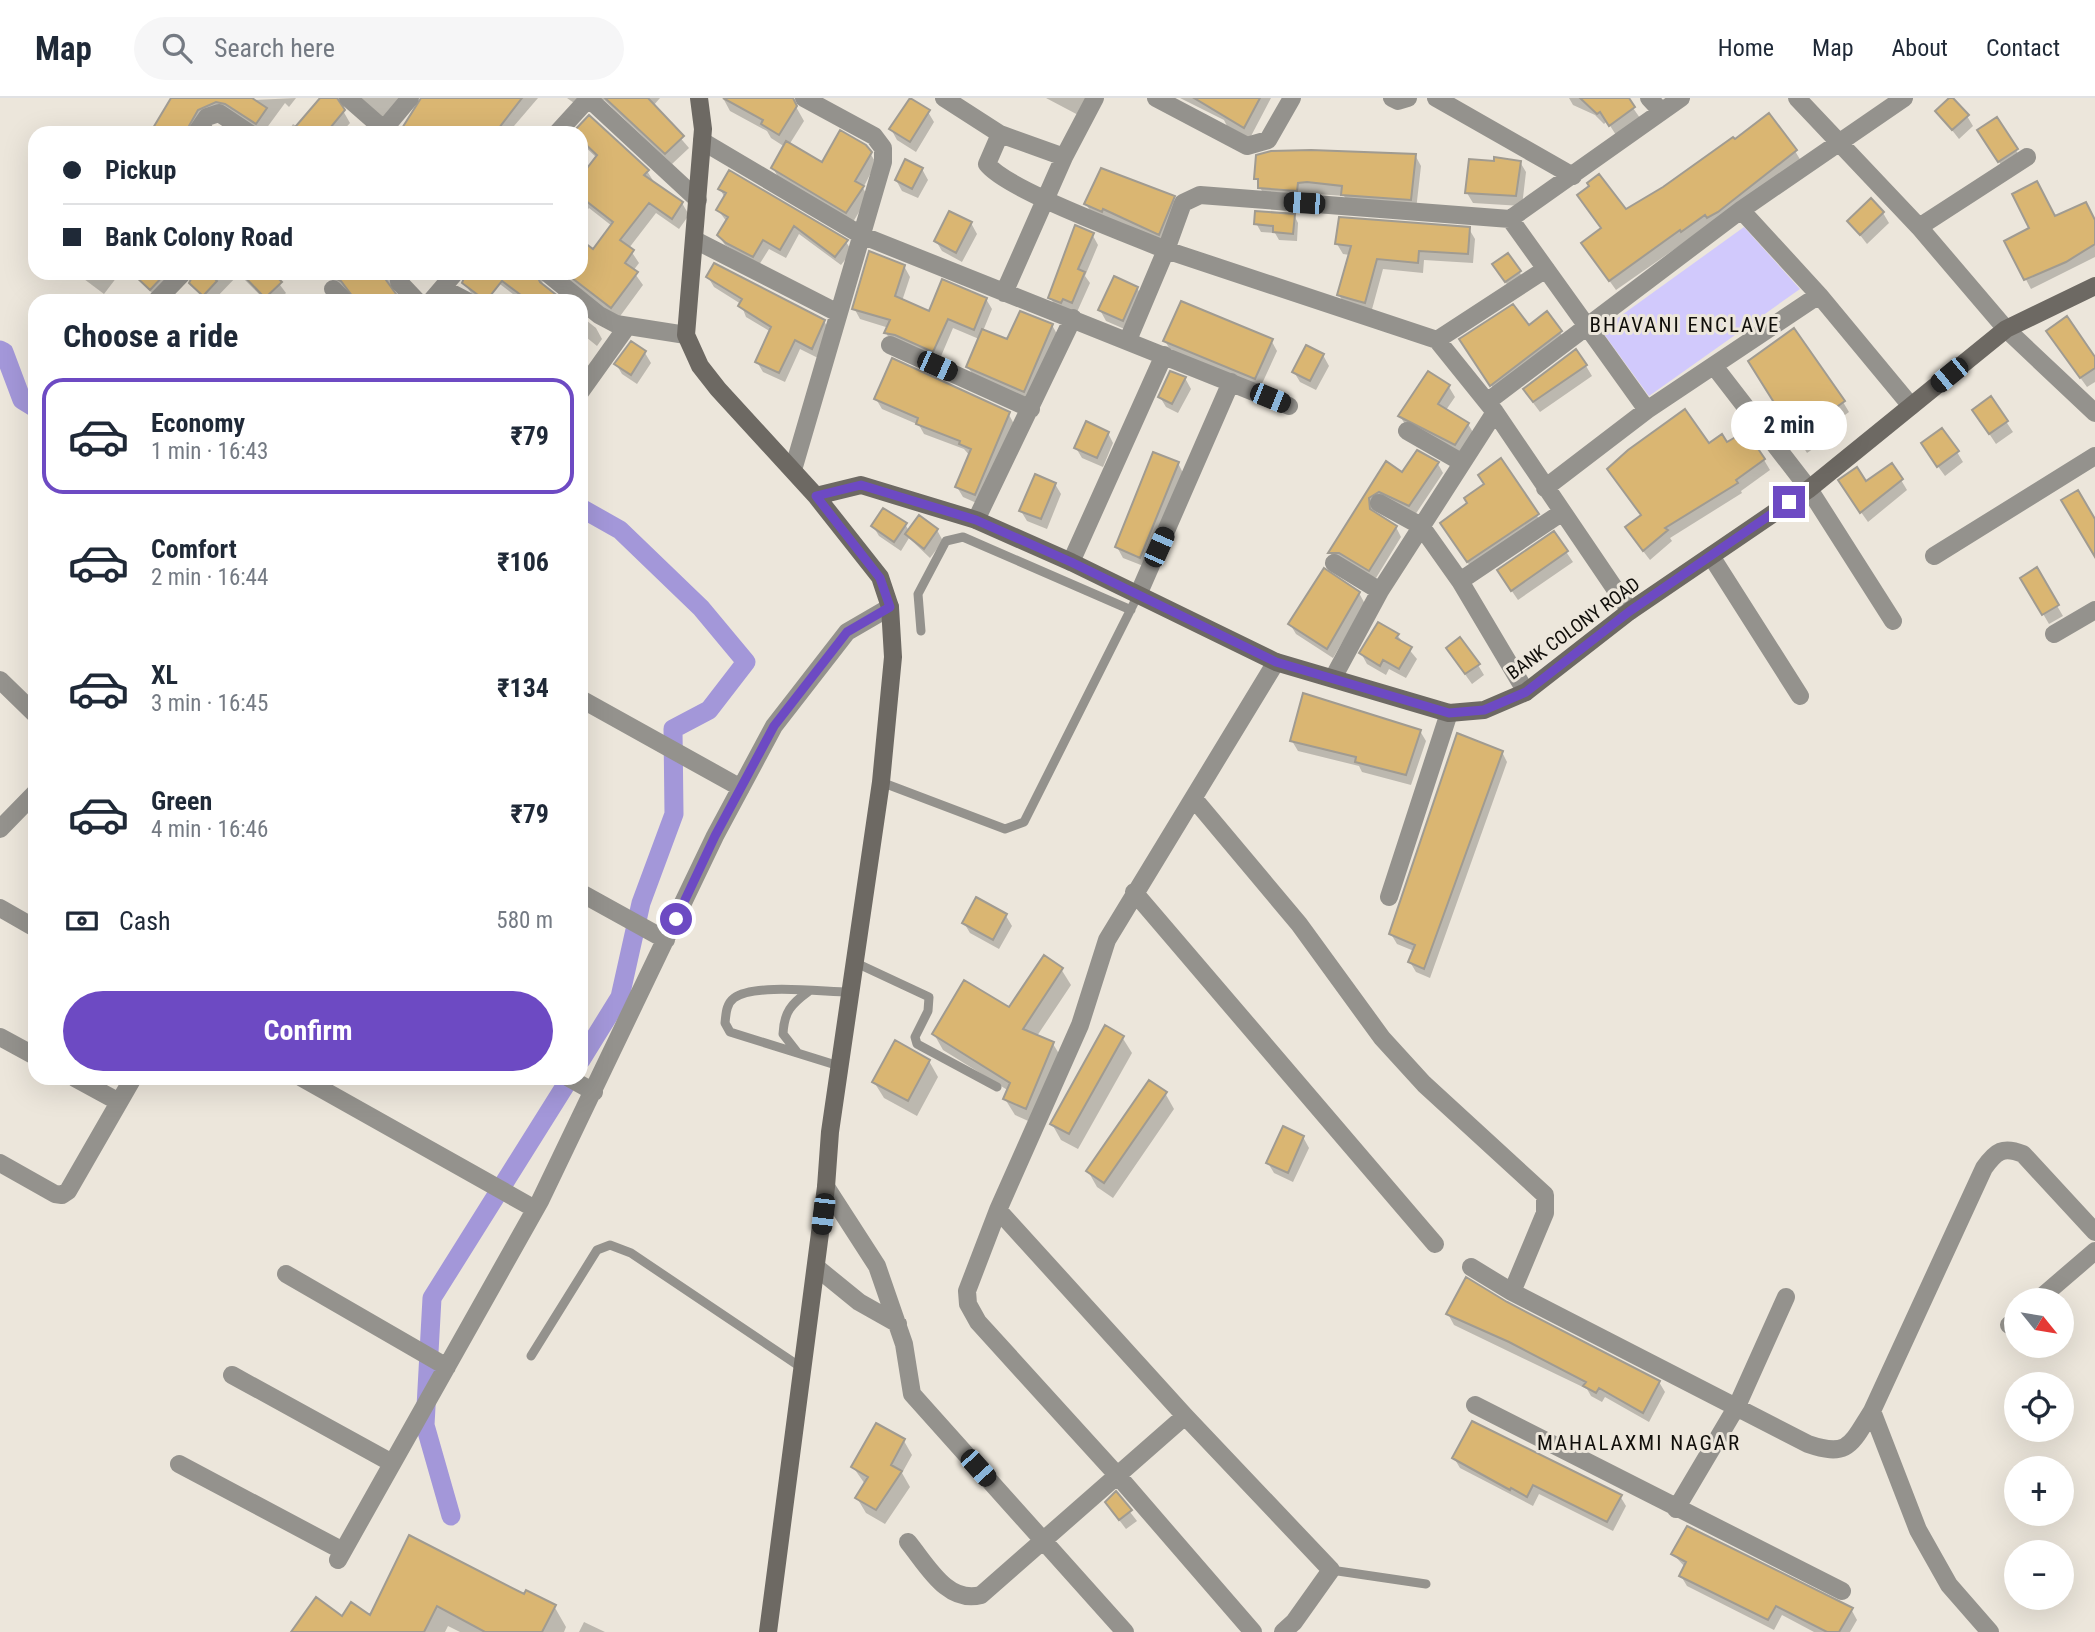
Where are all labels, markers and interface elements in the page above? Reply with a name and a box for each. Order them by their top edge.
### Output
search box [134,17,624,80]
text: Map [35,29,92,68]
icon: search [158,29,196,67]
text: Search here [214,33,335,63]
text: Home [1718,34,1774,62]
text: Map [1812,34,1854,62]
text: About [1892,34,1948,62]
text: Contact [1986,34,2060,62]
text: Pickup [105,155,176,185]
car [1283,191,1326,215]
text: Bank Colony Road [105,222,293,252]
district label: BHAVANI ENCLAVE [1589,313,1781,337]
text: Choose a ride [63,317,238,355]
car [914,348,961,384]
car [1927,354,1972,396]
car [1247,380,1294,416]
callout: 2 min [1731,400,1847,450]
icon: car [67,405,130,468]
text: Economy [151,408,245,438]
text: 2 min [1763,412,1815,439]
text: ₹79 [510,421,549,451]
text: 1 min · 16:43 [151,438,268,465]
route end [1773,486,1805,518]
car [1141,524,1178,570]
icon: car [67,531,130,594]
text: Comfort [151,534,237,564]
text: ₹106 [497,547,549,577]
text: 2 min · 16:44 [151,564,268,591]
street label: BANK COLONY ROAD [1502,572,1644,684]
icon: car [67,657,130,720]
text: XL [151,660,178,690]
text: ₹134 [497,673,549,703]
text: 3 min · 16:45 [151,690,268,717]
icon: car [67,783,130,846]
text: Green [151,786,212,816]
text: ₹79 [510,799,549,829]
text: 4 min · 16:46 [151,816,268,843]
icon: cash [63,902,101,940]
route start [660,903,692,935]
text: Cash [119,906,171,936]
text: 580 m [496,907,553,934]
button: Confirm [63,991,553,1071]
car [811,1192,836,1236]
north arrow [2004,1288,2074,1358]
map controls [2004,1288,2074,1610]
button: locate [2004,1372,2074,1442]
district label: MAHALAXMI NAGAR [1537,1431,1741,1455]
car [957,1445,1000,1491]
button: + [2004,1456,2074,1526]
button: − [2004,1540,2074,1610]

